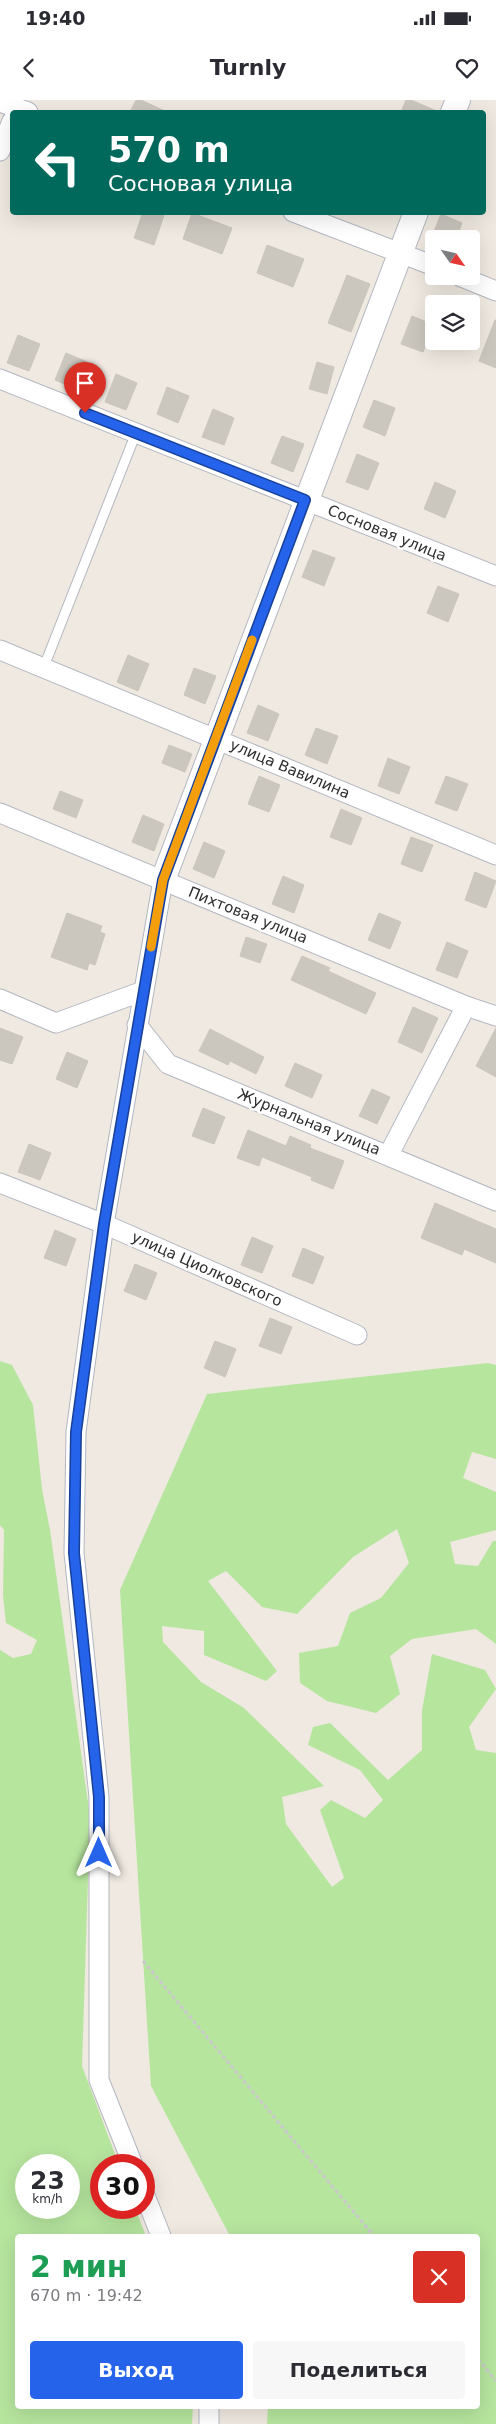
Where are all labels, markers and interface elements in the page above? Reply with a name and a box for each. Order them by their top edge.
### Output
text: 19:40 [25,7,85,29]
icon: back [15,54,43,82]
icon: heart [453,54,481,82]
text: Turnly [210,55,286,80]
icon: left [25,130,90,195]
text: 570 m [108,130,230,170]
text: Сосновая улица [108,171,293,196]
north arrow [425,230,480,285]
map controls [425,230,480,350]
button: layers [425,295,480,350]
pin [64,362,106,413]
icon: arrive [71,369,99,397]
street label: Сосновая улица [325,501,449,565]
street label: улица Вавилина [227,736,353,802]
street label: Пихтовая улица [186,883,310,947]
street label: Журнальная улица [235,1085,383,1159]
street label: улица Циолковского [129,1228,285,1310]
position arrow [72,1826,124,1878]
speed limit sign: 30 [90,2154,155,2219]
text: 23 [30,2166,65,2195]
text: km/h [32,2192,63,2206]
text: 2 мин [30,2249,128,2284]
button: close [413,2251,465,2303]
text: 670 m · 19:42 [30,2286,143,2305]
button: Выход [30,2341,243,2399]
button: Поделиться [253,2341,465,2399]

